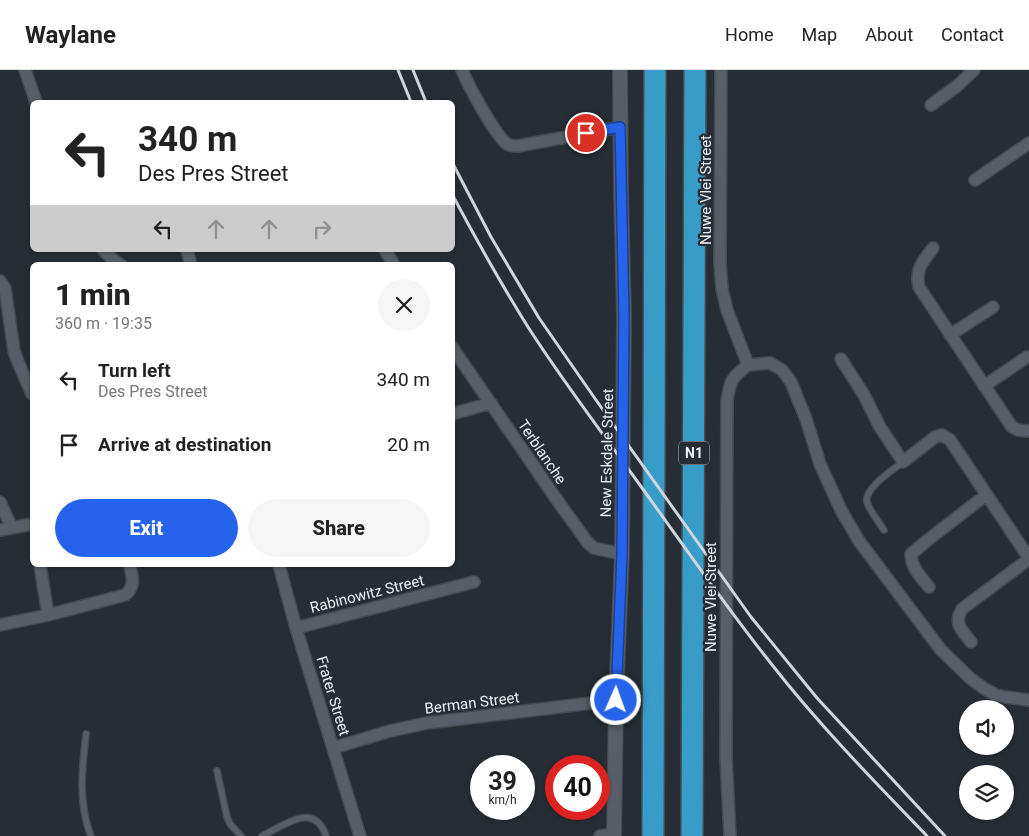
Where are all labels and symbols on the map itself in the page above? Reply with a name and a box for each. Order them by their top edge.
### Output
pin [565,112,607,154]
street label: Nuwe Vlei Street [697,135,715,245]
street label: New Eskdale Street [597,388,617,518]
street label: Terblanche [514,416,570,488]
road number: N1 [679,442,709,464]
street label: Nuwe Vlei Street [702,542,720,652]
street label: Rabinowitz Street [308,571,426,617]
street label: Frater Street [312,654,354,738]
position arrow [589,673,641,725]
street label: Berman Street [424,688,520,718]
speed limit sign: 40 [545,755,610,820]

